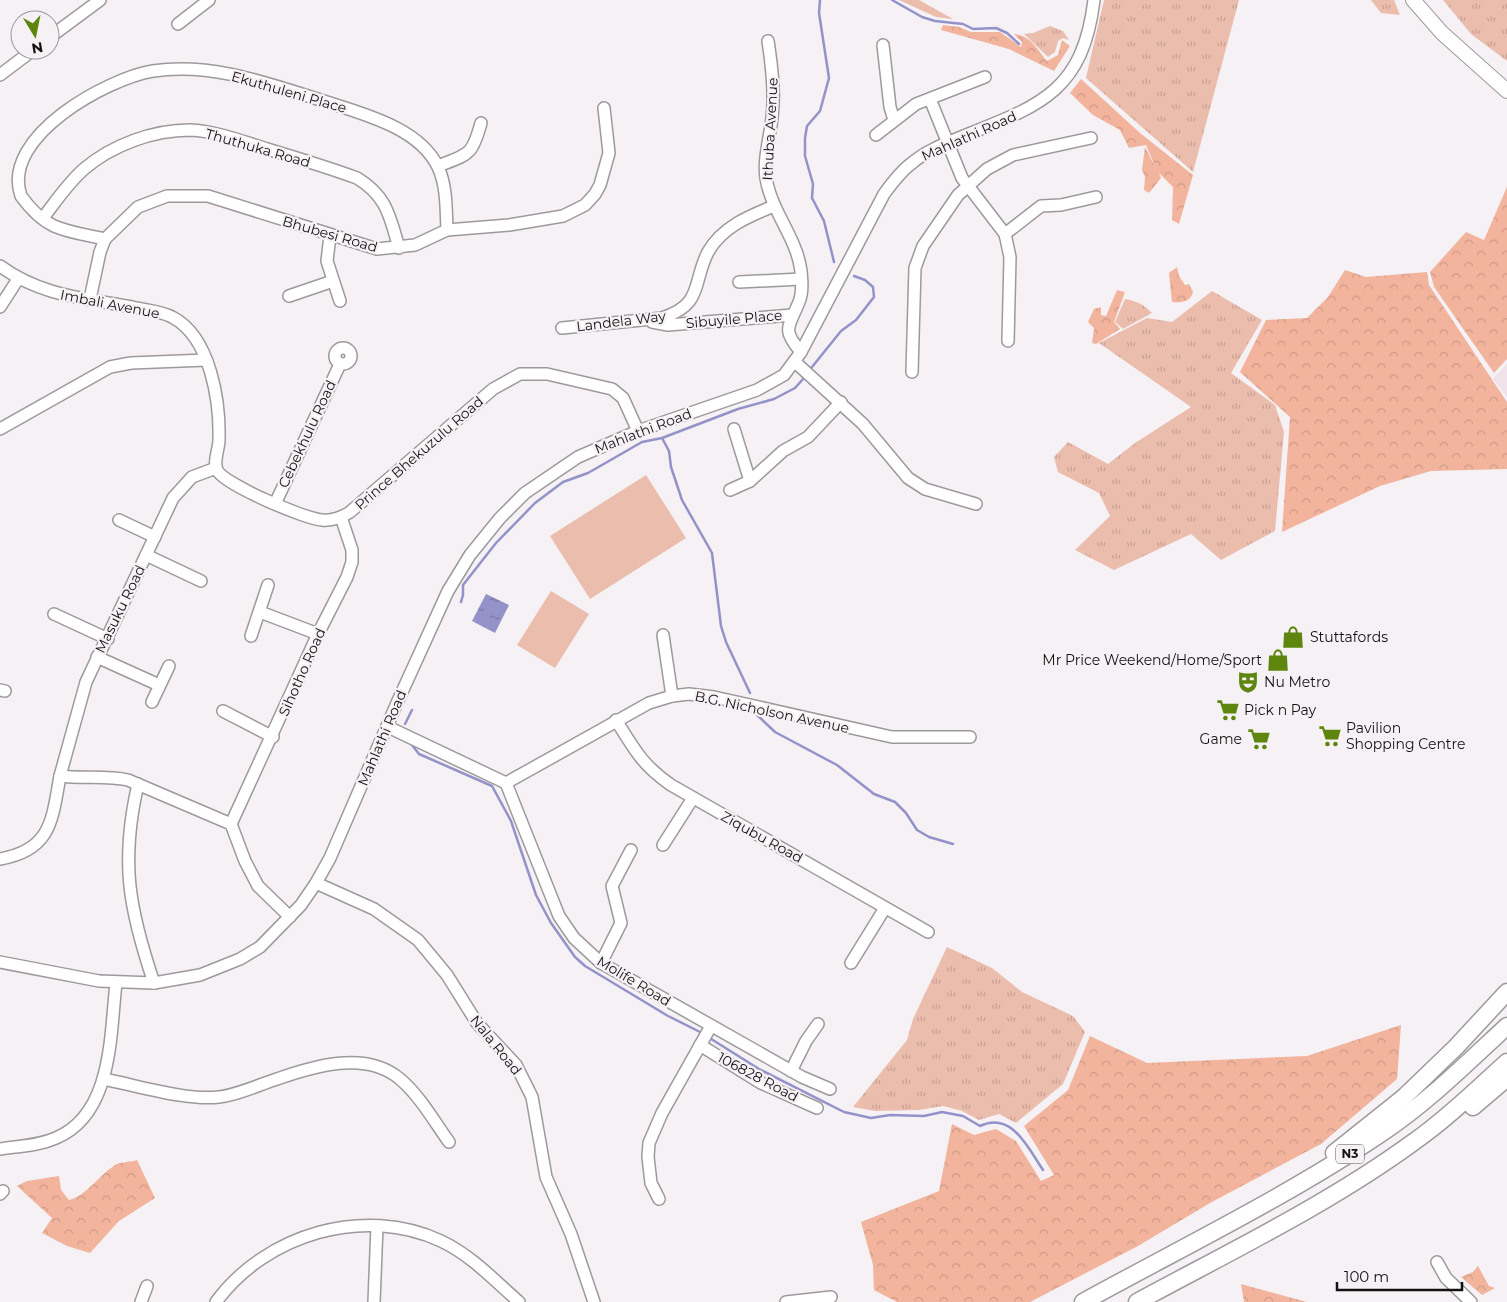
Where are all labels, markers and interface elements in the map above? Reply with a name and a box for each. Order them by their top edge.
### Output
north arrow [10,10,60,60]
text: N [30,38,44,58]
street label: Ekuthuleni Place [229,67,349,117]
street label: Ithuba Avenue [758,77,782,181]
street label: Mahlathi Road [919,107,1019,165]
street label: Thuthuka Road [203,124,313,172]
street label: Bhubesi Road [280,212,380,256]
street label: Imbali Avenue [59,286,161,322]
street label: Sibuyile Place [685,306,783,332]
street label: Landela Way [575,307,667,335]
street label: Cebekhulu Road [274,377,340,491]
street label: Prince Bhekuzulu Road [351,392,487,514]
street label: Mahlathi Road [592,404,694,458]
street label: Masuku Road [91,562,149,656]
shop icon: Stuttafords [1280,624,1306,650]
street label: Sihotho Road [274,625,330,719]
place label: Stuttafords [1310,628,1388,646]
shop icon: Mr Price Weekend/Home/Sport [1265,647,1291,673]
place label: Mr Price Weekend/Home/Sport [1042,651,1262,669]
theatre icon: Nu Metro [1235,669,1261,695]
place label: Nu Metro [1264,673,1330,691]
street label: Mahlathi Road [354,687,410,789]
street label: B.G. Nicholson Avenue [693,687,851,737]
supermarket icon: Pick n Pay [1215,697,1241,723]
place label: Pick n Pay [1244,701,1317,719]
place label: Pavilion Shopping Centre [1346,719,1465,753]
supermarket icon: Pavilion Shopping Centre [1317,723,1343,749]
supermarket icon: Game [1246,726,1272,752]
place label: Game [1200,730,1242,748]
street label: Ziqubu Road [718,807,806,867]
street label: Molife Road [594,952,674,1010]
street label: Nala Road [466,1011,526,1079]
street label: 106828 Road [715,1048,801,1106]
road number: N3 [1336,1144,1364,1164]
scale bar [1337,1260,1462,1292]
text: 100 m [1344,1267,1389,1286]

